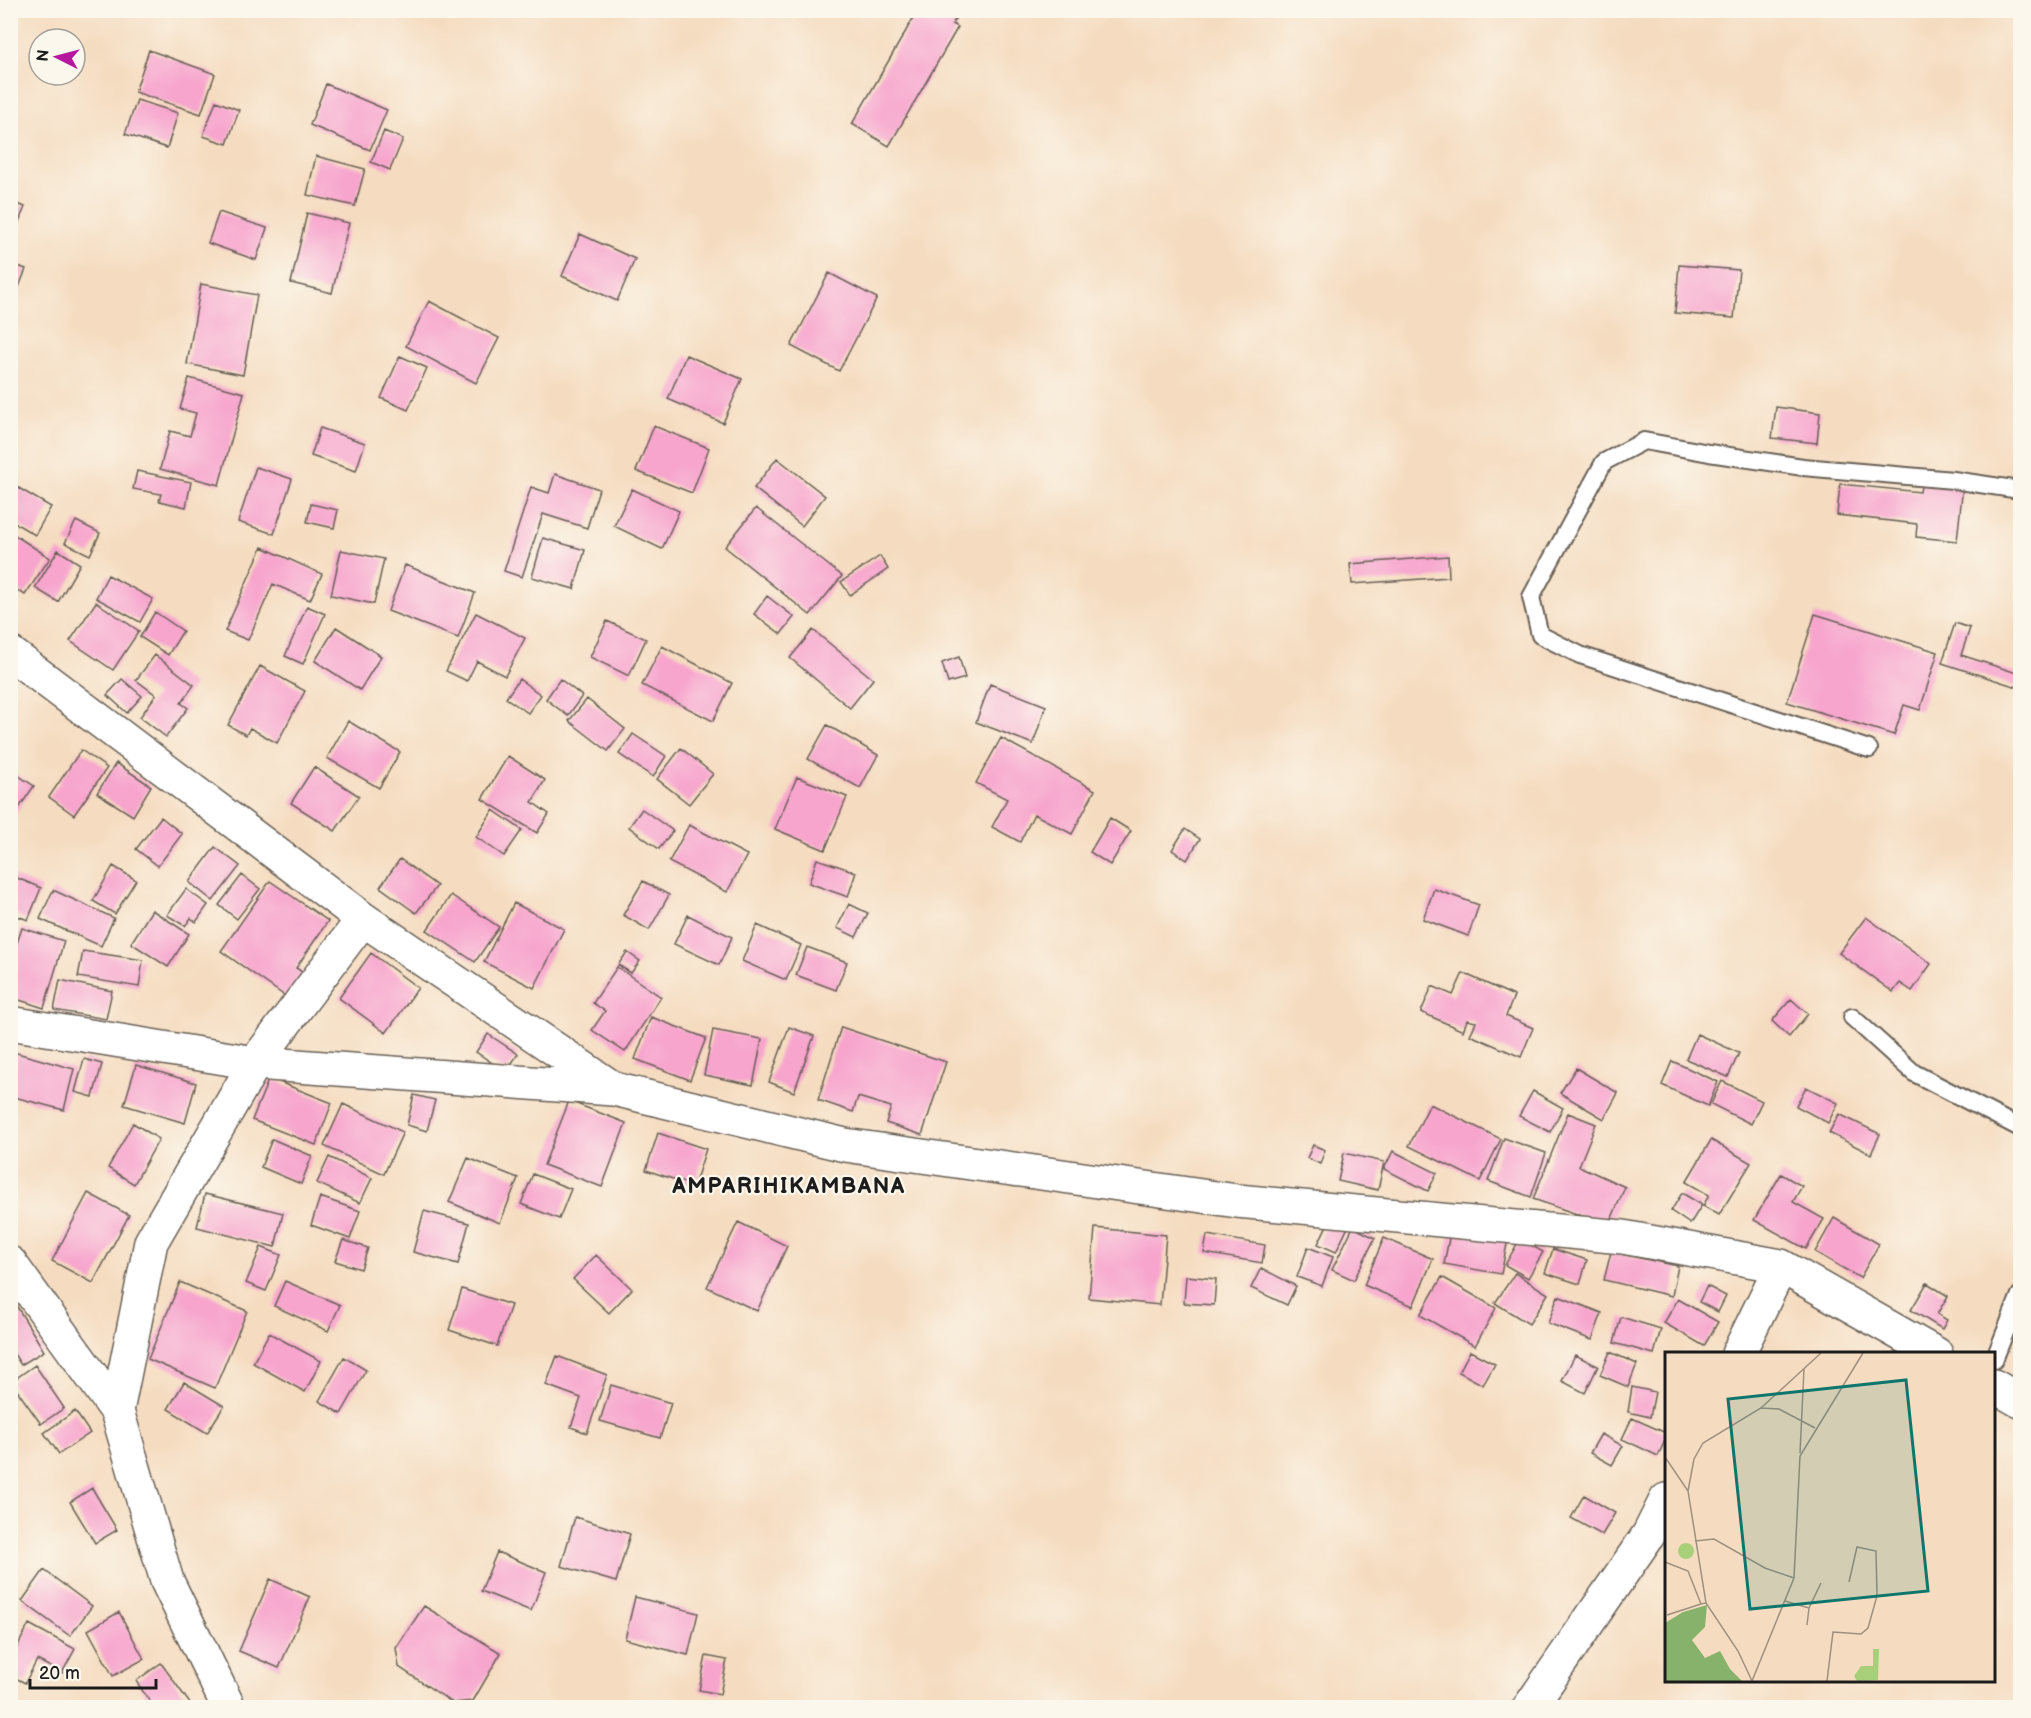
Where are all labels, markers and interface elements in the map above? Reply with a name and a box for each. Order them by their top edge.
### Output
north arrow [27,27,87,87]
text: N [33,49,54,63]
district label: AMPARIHIKAMBANA [671,1173,906,1200]
inset map [1665,1352,1995,1682]
scale bar [30,1652,156,1690]
text: 20 m [39,1663,80,1684]

